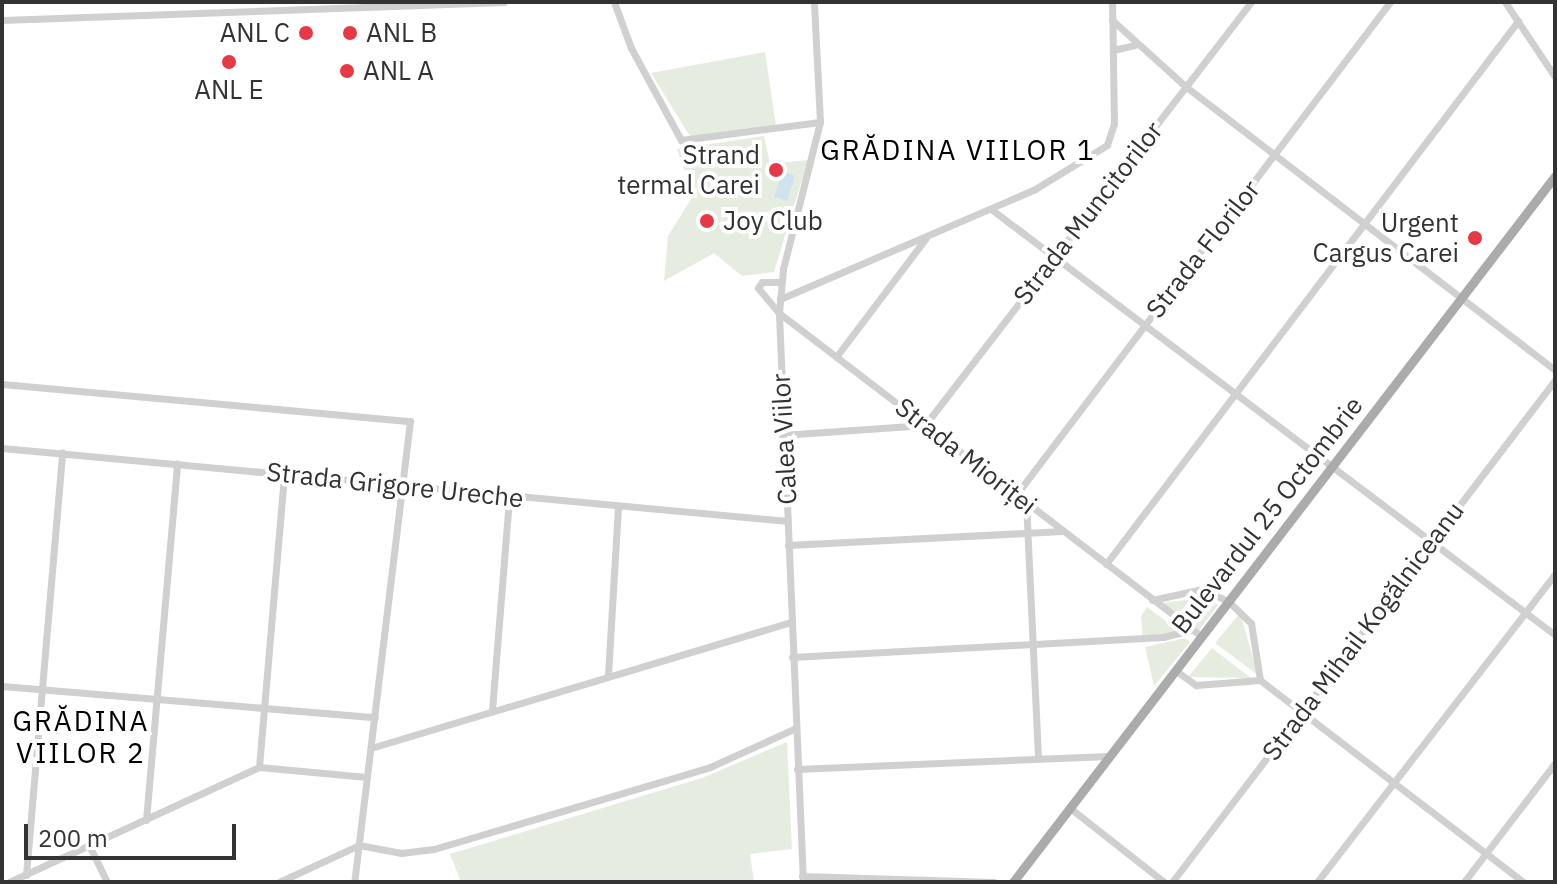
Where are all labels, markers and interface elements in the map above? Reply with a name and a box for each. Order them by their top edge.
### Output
place label: ANL C [220,17,290,49]
place label: ANL B [366,17,437,49]
marker: ANL C [297,24,315,42]
marker: ANL B [341,24,359,42]
marker: ANL E [220,53,238,71]
place label: ANL A [363,55,434,87]
marker: ANL A [338,62,356,80]
place label: ANL E [194,74,264,106]
street label: Strada Muncitorilor [1007,115,1169,311]
district label: GRĂDINA VIILOR 1 [820,133,1096,167]
place label: Strand termal Carei [617,139,760,200]
marker: Strand termal Carei [767,161,785,179]
street label: Strada Florilor [1140,174,1266,324]
place label: Joy Club [723,205,823,237]
place label: Urgent Cargus Carei [1313,207,1459,268]
marker: Joy Club [698,212,716,230]
marker: Urgent Cargus Carei [1466,229,1484,247]
street label: Calea Viilor [765,373,803,505]
street label: Bulevardul 25 Octombrie [1165,390,1369,640]
street label: Strada Mioriței [889,391,1043,521]
street label: Strada Grigore Ureche [265,456,525,514]
street label: Strada Mihail Kogălniceanu [1256,496,1470,766]
district label: GRĂDINA VIILOR 2 [12,704,150,770]
scale bar [28,808,240,858]
text: 200 m [38,822,108,854]

